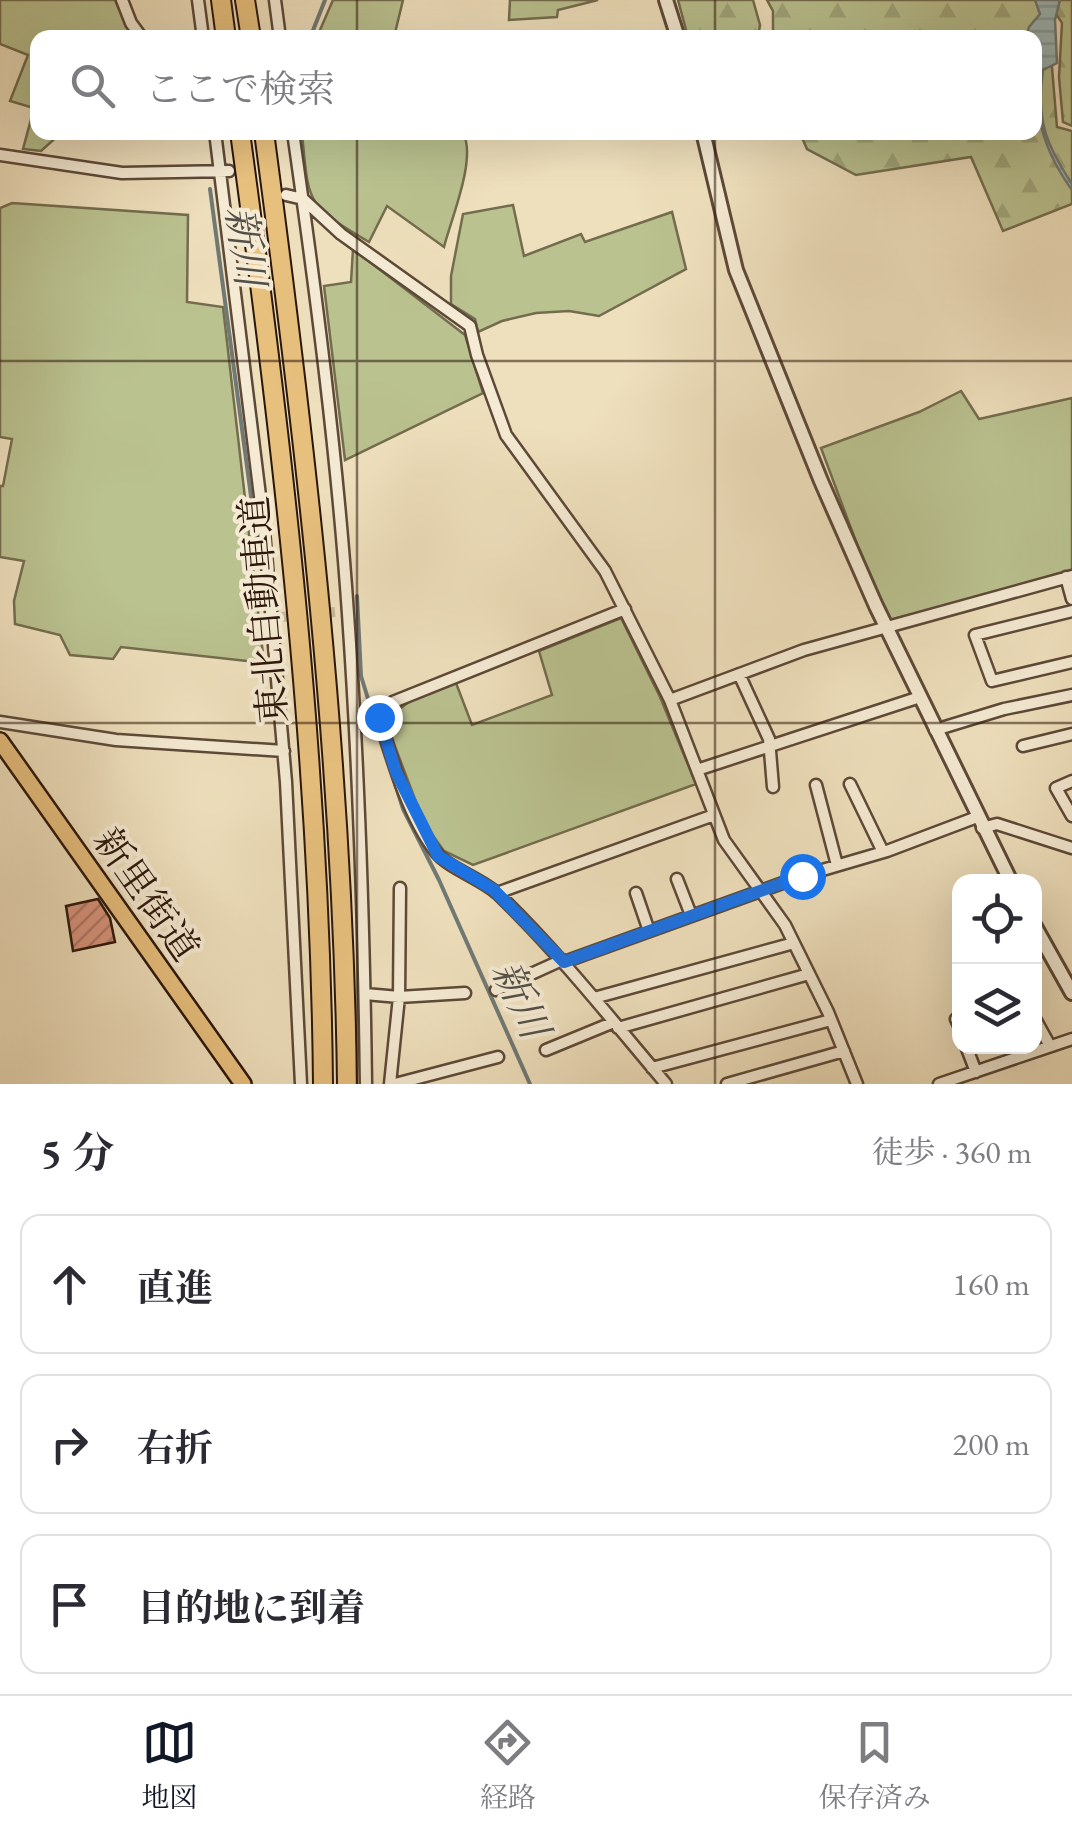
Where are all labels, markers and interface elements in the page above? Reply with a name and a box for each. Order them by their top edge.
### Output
search box [30,30,1042,140]
icon: search [65,58,120,113]
text: ここで検索 [145,64,335,113]
water label: 新川 [215,203,278,293]
street label: 東北自動車道 [229,494,297,726]
route end [357,695,403,741]
street label: 新里街道 [83,818,211,970]
route start [780,854,826,900]
map controls [952,874,1042,1054]
button: locate [952,874,1042,964]
water label: 新川 [481,952,563,1050]
button: layers [952,964,1042,1054]
text: 5 分 [40,1125,114,1180]
text: 徒歩 · 360 m [871,1131,1032,1173]
icon: ahead [42,1257,97,1312]
text: 直進 [137,1263,213,1312]
text: 160 m [953,1263,1030,1305]
icon: right [42,1417,97,1472]
text: 右折 [137,1423,213,1472]
text: 200 m [953,1423,1030,1465]
icon: arrive [42,1577,97,1632]
text: 目的地に到着 [137,1583,365,1632]
tab: 地図 [141,1715,197,1815]
tab: 経路 [480,1715,536,1815]
tab: 保存済み [819,1715,931,1815]

